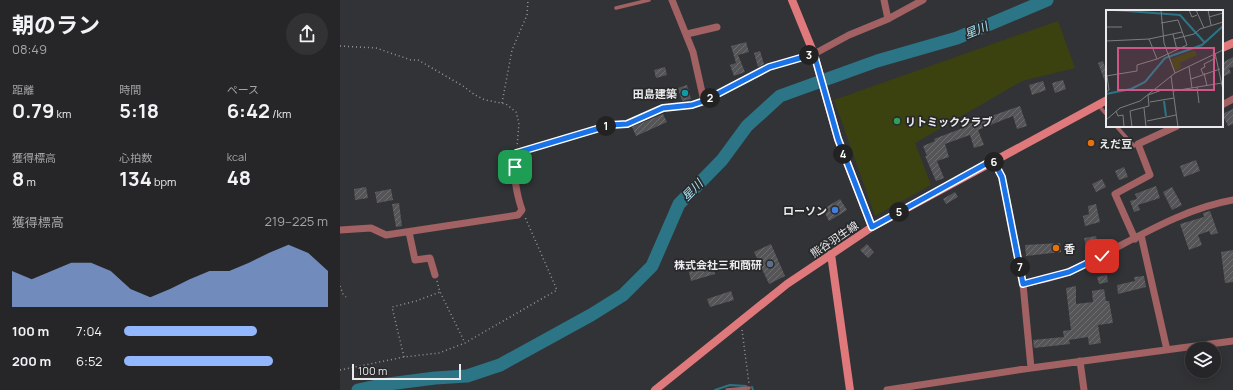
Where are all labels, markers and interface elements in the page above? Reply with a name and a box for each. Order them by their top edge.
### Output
text: 朝のラン [12,10,100,40]
inset map [1106,10,1223,127]
button: share [286,13,328,55]
water label: 星川 [962,17,992,43]
text: 08:49 [12,40,47,58]
pin: 3 [799,45,819,65]
text: 3 [806,47,812,62]
text: 距離 [12,82,34,97]
text: 時間 [119,82,141,97]
text: ペース [227,82,259,97]
place label: 田島建築 [633,86,677,101]
marker: 田島建築 [680,88,690,98]
pin: 2 [700,88,720,108]
text: 2 [707,90,713,105]
text: 0.79 [12,97,54,124]
text: 5:18 [119,97,159,124]
text: 6:42 [227,97,270,124]
text: km [54,106,71,121]
text: /km [270,106,291,121]
place label: リトミッククラブ [905,114,993,129]
pin: 1 [596,116,616,136]
marker: リトミッククラブ [892,116,902,126]
text: 1 [604,118,608,133]
place label: えだ豆 [1099,136,1132,151]
marker: えだ豆 [1086,138,1096,148]
pin: 4 [833,144,853,164]
text: 4 [840,146,846,161]
text: kcal [227,149,247,164]
text: 獲得標高 [12,150,56,165]
text: 心拍数 [119,150,152,165]
pin [498,150,532,184]
pin: 6 [984,152,1004,172]
text: 6 [991,154,997,169]
icon: arrive [504,156,526,178]
text: 48 [227,164,251,191]
text: 8 [12,165,24,192]
text: 134 [119,165,152,192]
text: m [24,174,36,189]
text: bpm [152,174,176,189]
water label: 星川 [678,174,708,205]
pin: 5 [889,202,909,222]
place label: ローソン [783,203,827,218]
text: 5 [896,204,902,219]
marker: ローソン [830,205,840,215]
text: 219–225 m [264,212,328,230]
text: 獲得標高 [12,213,64,231]
street label: 熊谷羽生線 [807,217,861,261]
pin [1085,239,1119,273]
place label: 香 [1064,241,1075,256]
marker: 香 [1051,243,1061,253]
icon: check [1091,245,1113,267]
place label: 株式会社三和商研 [674,257,762,272]
pin: 7 [1010,257,1030,277]
marker: 株式会社三和商研 [765,259,775,269]
text: 7 [1017,259,1023,274]
text: 100 m [12,322,49,340]
text: 7:04 [76,322,102,340]
map controls [1185,342,1221,378]
button: layers [1185,342,1221,378]
text: 200 m [12,352,51,370]
text: 6:52 [76,352,103,370]
scale bar [352,362,461,381]
text: 100 m [358,363,387,378]

